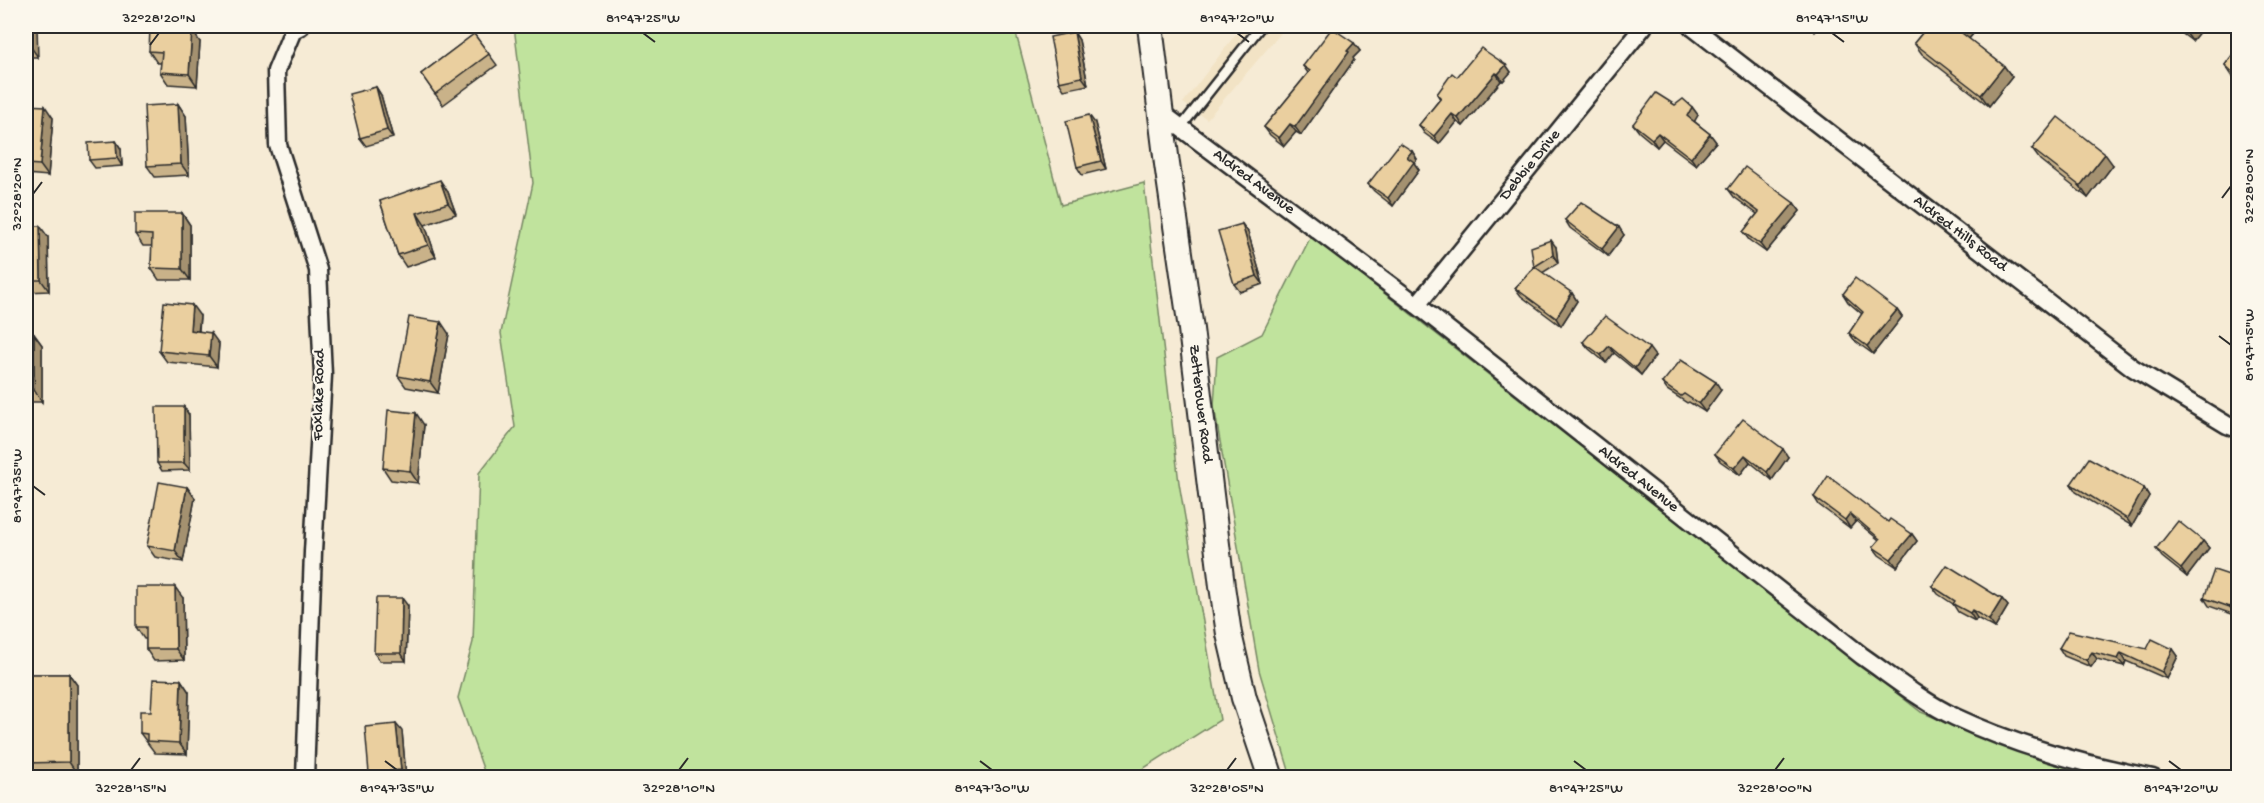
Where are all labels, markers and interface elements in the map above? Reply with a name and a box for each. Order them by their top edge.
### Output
text: 32°28'20"N [121,10,196,28]
text: 81°47'25"W [606,10,680,28]
text: 81°47'20"W [1200,10,1275,28]
text: 81°47'15"W [1796,10,1869,28]
street label: Debbie Drive [1495,125,1566,206]
street label: Aldred Avenue [1209,145,1299,220]
text: 32°28'00"N [2241,149,2259,224]
text: 32°28'20"N [9,157,27,232]
street label: Aldred Hills Road [1909,192,2012,277]
text: 81°47'15"W [2241,308,2259,381]
street label: Zetterower Road [1183,343,1217,466]
street label: Foxlake Road [310,347,330,442]
street label: Aldred Avenue [1594,442,1683,518]
text: 81°47'35"W [9,449,27,523]
text: 32°28'15"N [94,780,167,798]
text: 81°47'35"W [360,780,434,798]
text: 32°28'10"N [642,780,715,798]
text: 81°47'30"W [954,780,1030,798]
text: 32°28'05"N [1189,780,1264,798]
text: 81°47'25"W [1549,780,1623,798]
text: 32°28'00"N [1737,780,1812,798]
text: 81°47'20"W [2144,780,2219,798]

